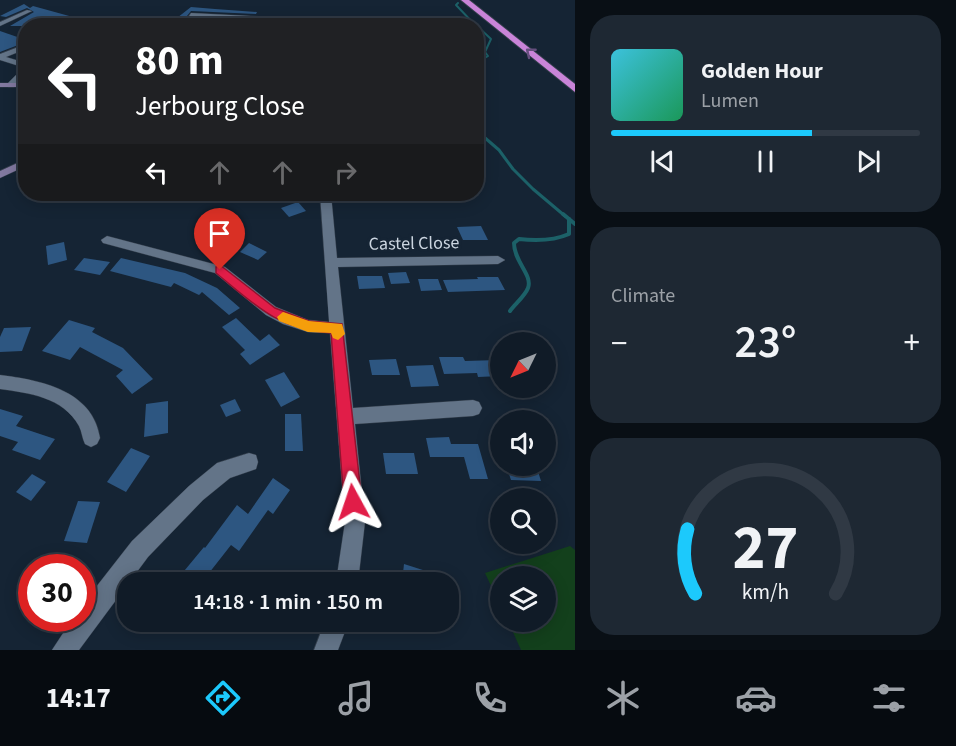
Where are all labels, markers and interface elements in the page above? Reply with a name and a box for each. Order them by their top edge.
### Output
text: 80 m [135,31,224,91]
icon: left [36,42,114,120]
one-way arrow [525,49,536,60]
text: Golden Hour [701,55,823,87]
text: Jerbourg Close [135,87,305,126]
text: Lumen [701,87,759,115]
icon: previous [646,145,679,178]
icon: pause [749,145,782,178]
icon: next [852,145,885,178]
icon: left [140,156,173,189]
icon: ahead [203,156,236,189]
icon: ahead [266,156,299,189]
icon: right [329,156,362,189]
pin [194,208,245,270]
icon: arrive [203,217,236,250]
street label: Castel Close [369,230,460,257]
text: Climate [611,282,675,310]
text: 23° [735,311,796,375]
text: − [611,320,627,367]
text: + [904,320,920,367]
north arrow [490,332,556,398]
map controls [490,332,556,632]
button: sound [490,410,556,476]
position arrow [321,470,385,534]
button: search [490,488,556,554]
text: 27 [733,504,798,593]
speed limit sign: 30 [18,554,96,632]
button: layers [490,566,556,632]
text: km/h [742,577,789,608]
text: 14:18 · 1 min · 150 m [193,586,383,618]
icon: directions [202,677,244,719]
icon: music [335,677,377,719]
icon: phone [469,677,511,719]
icon: climate [602,677,644,719]
icon: car [735,677,777,719]
icon: filters [868,677,910,719]
text: 14:17 [46,679,111,718]

